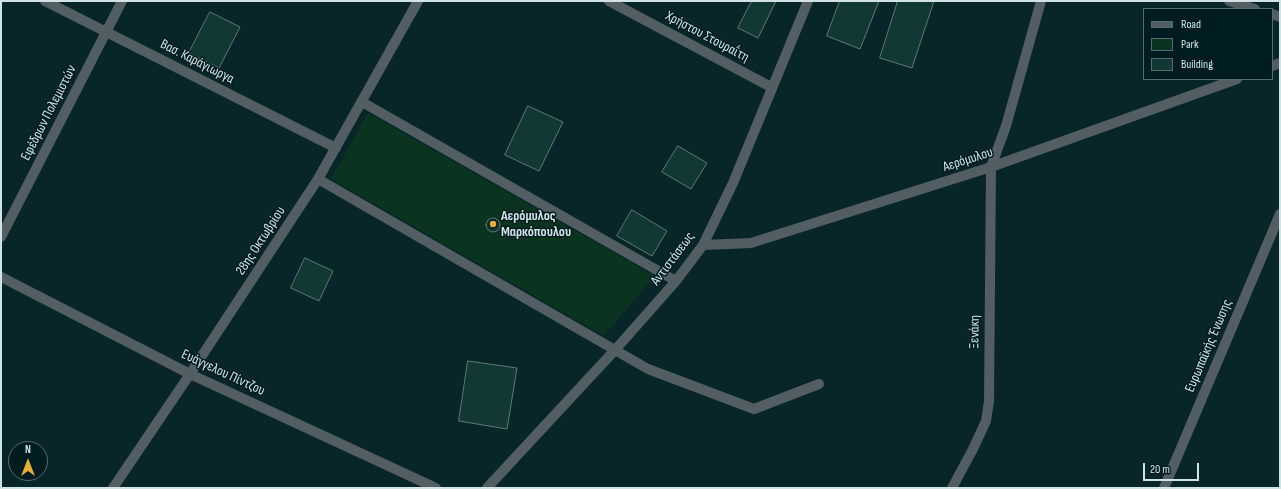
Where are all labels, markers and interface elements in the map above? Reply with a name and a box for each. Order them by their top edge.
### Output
street label: Χρήστου Στουραΐτη [662,8,752,66]
legend [1143,8,1273,80]
text: Road [1181,17,1201,32]
street label: Βασ. Καράγιωργα [157,36,237,88]
text: Park [1181,37,1199,52]
text: Building [1181,57,1213,72]
street label: Εφέδρων Πολεμιστών [18,62,80,164]
street label: Αερόμυλου [941,144,995,176]
street label: 28ης Οκτωβρίου [233,204,289,278]
place label: Αερόμυλος Μαρκόπουλου [501,208,571,240]
marker: Αερόμυλος Μαρκόπουλου [488,219,498,229]
street label: Αντιστάσεως [648,229,698,289]
street label: Ευρωπαϊκής Ένωσης [1182,297,1236,395]
street label: Ξενάκη [966,315,984,349]
street label: Ευάγγελου Πίντζου [179,346,267,400]
north arrow [8,441,48,481]
text: N [25,443,31,456]
scale bar [1145,455,1201,481]
text: 20 m [1150,462,1170,477]

